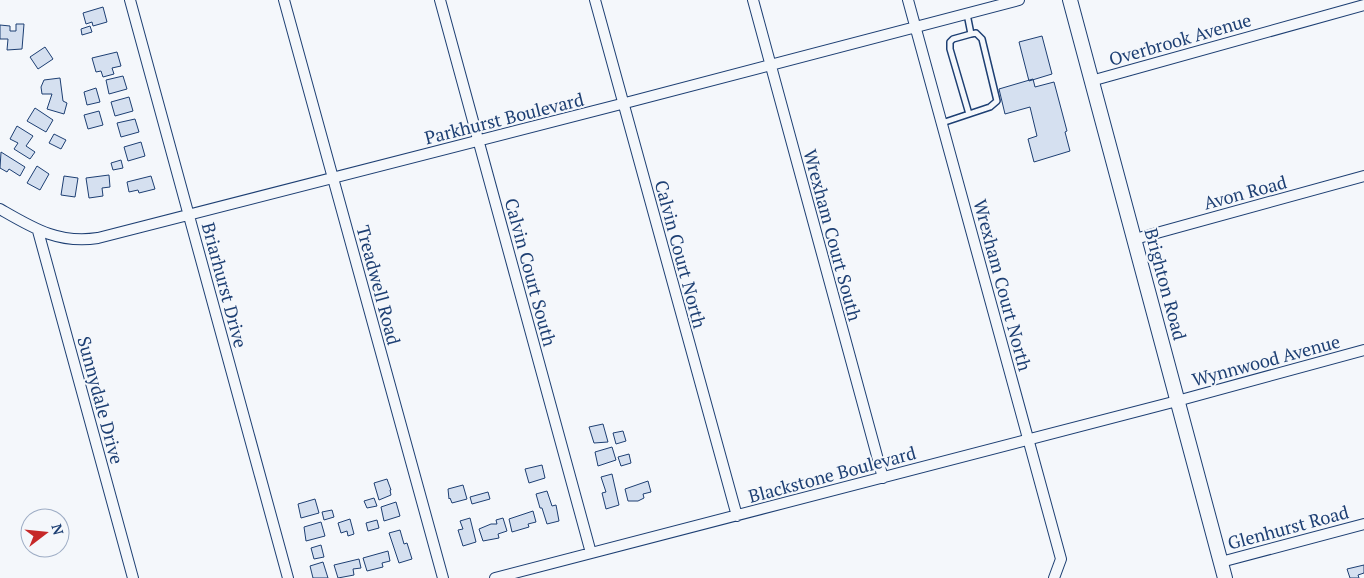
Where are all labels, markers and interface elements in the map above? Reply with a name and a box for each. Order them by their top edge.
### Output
street label: Overbrook Avenue [1106,7,1254,71]
street label: Parkhurst Boulevard [422,87,586,149]
street label: Wrexham Court South [799,147,868,324]
street label: Avon Road [1201,169,1289,215]
street label: Calvin Court North [650,177,712,331]
street label: Calvin Court South [500,195,562,349]
street label: Wrexham Court North [969,196,1038,374]
street label: Briarhurst Drive [197,220,253,350]
street label: Treadwell Road [351,223,407,347]
street label: Brighton Road [1139,225,1193,343]
street label: Wynnwood Avenue [1189,329,1343,391]
street label: Sunnydale Drive [72,333,130,467]
street label: Blackstone Boulevard [746,440,918,508]
street label: Glenhurst Road [1225,499,1351,555]
north arrow [20,508,70,558]
text: N [47,522,69,537]

